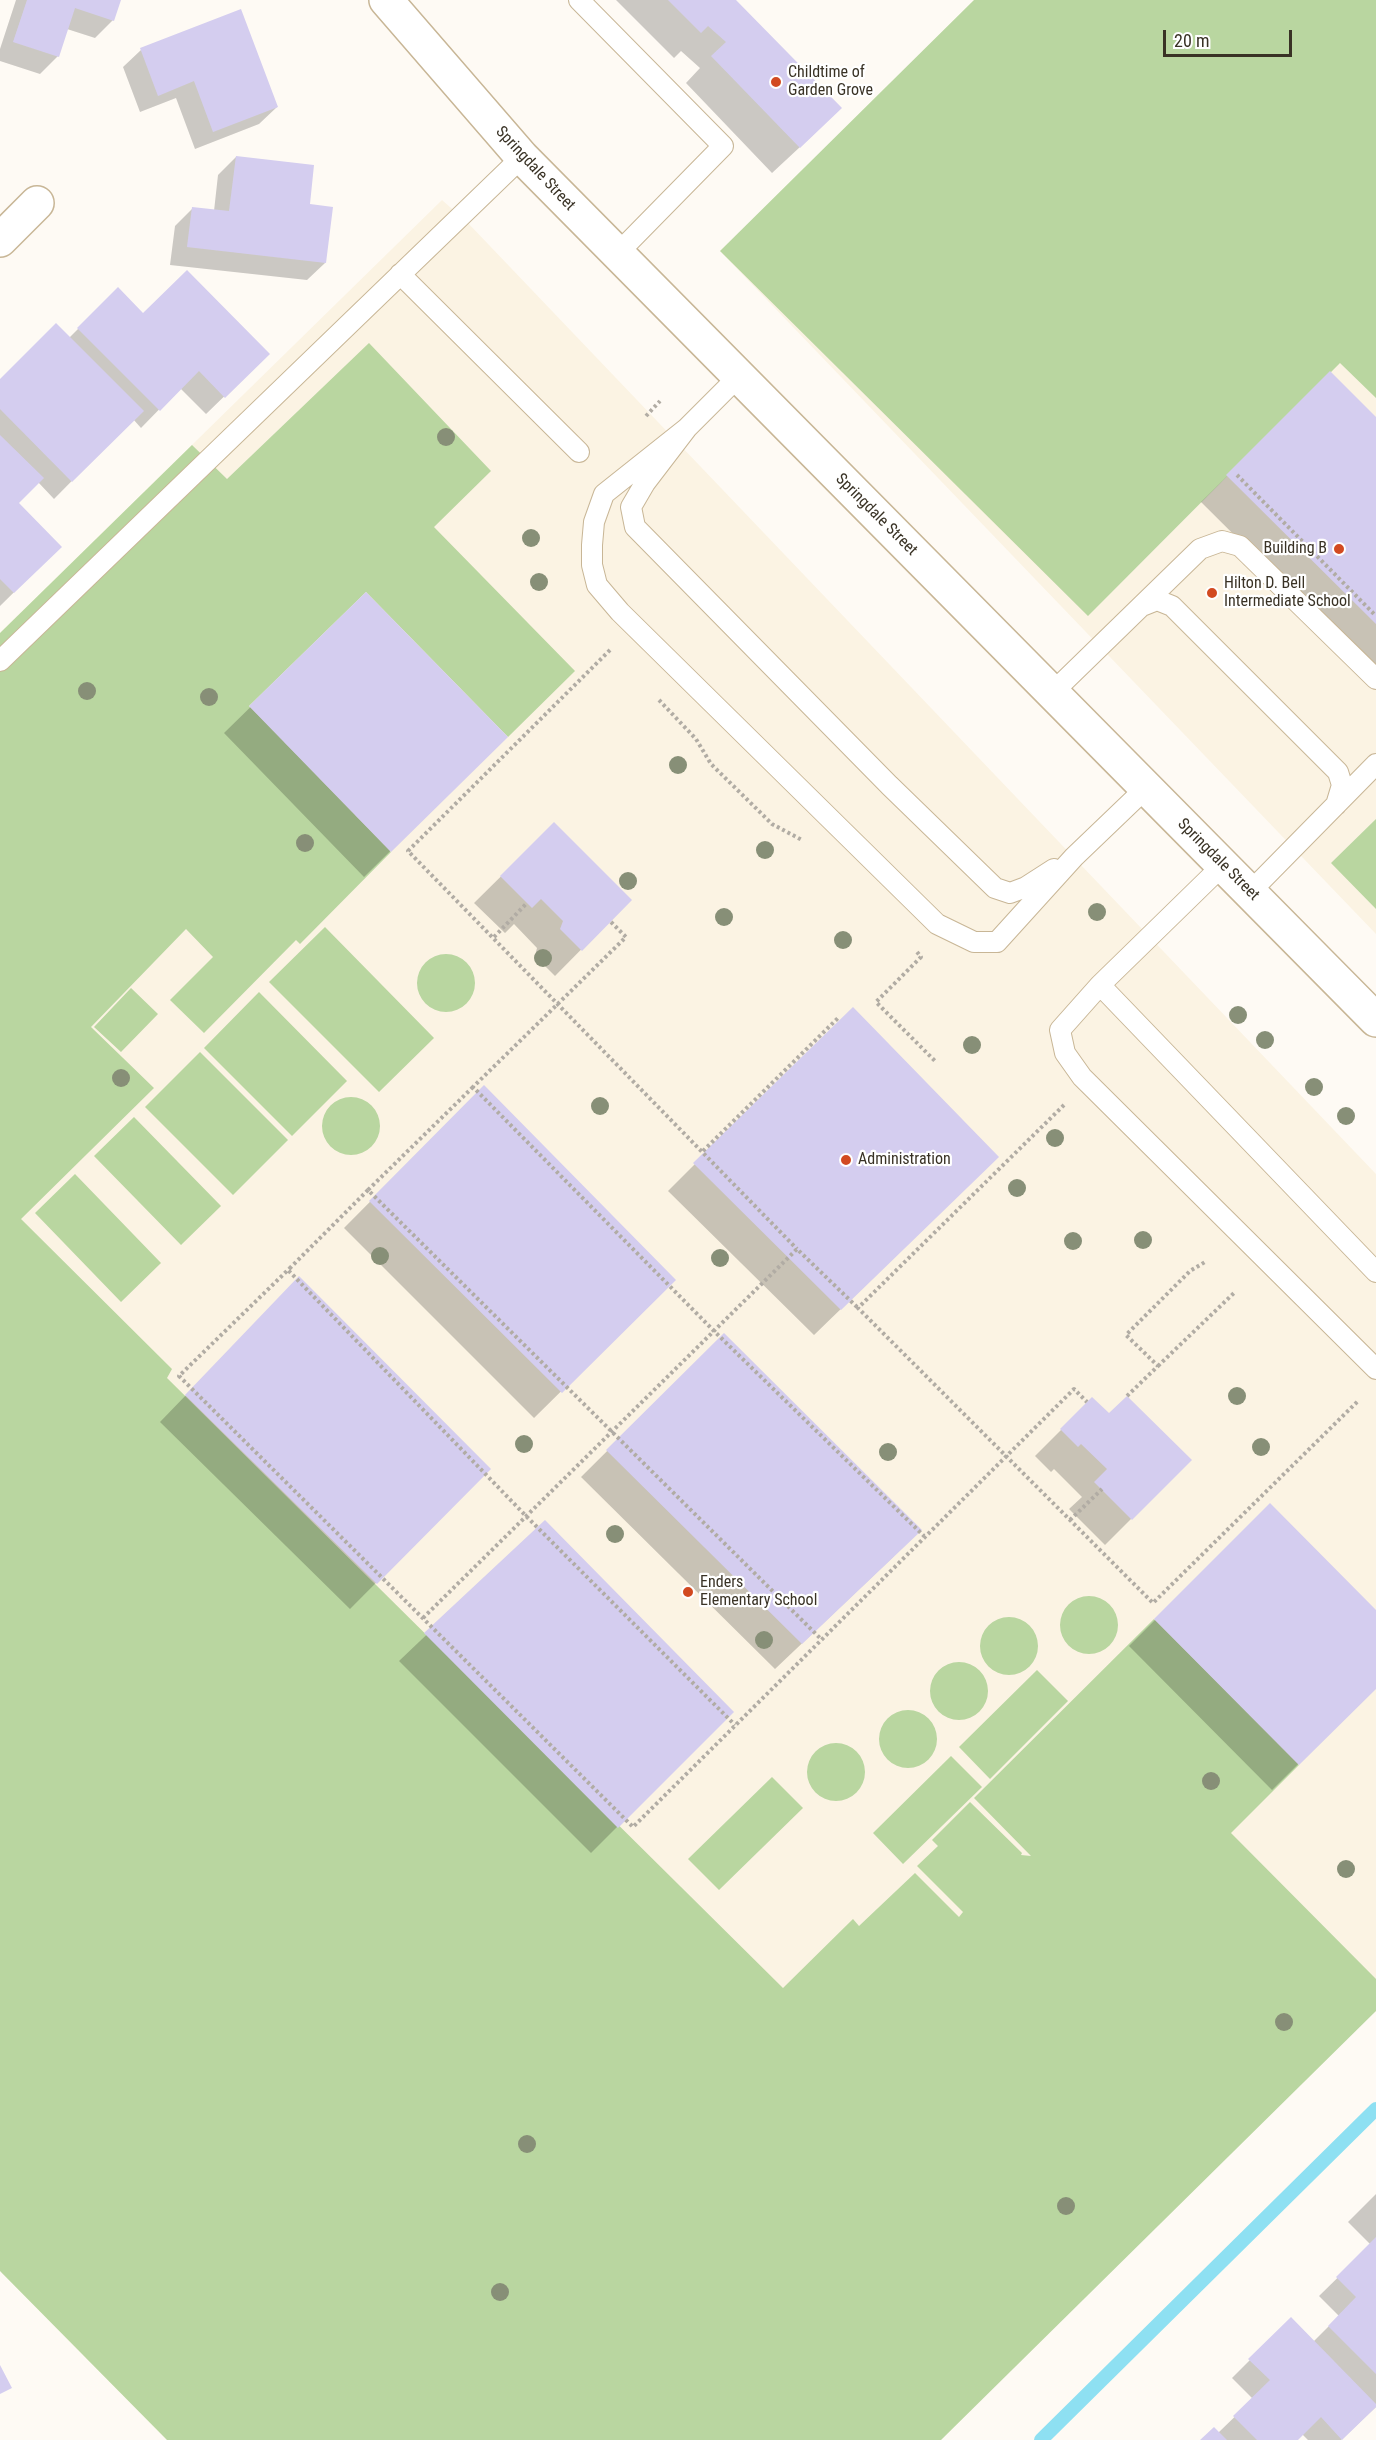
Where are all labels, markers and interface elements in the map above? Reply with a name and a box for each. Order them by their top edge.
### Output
scale bar [1166,18,1295,56]
text: 20 m [1174,30,1209,51]
place label: Childtime of Garden Grove [788,63,873,101]
marker: Childtime of Garden Grove [769,75,783,89]
street label: Springdale Street [491,123,579,215]
street label: Springdale Street [831,470,921,560]
place label: Building B [1264,539,1327,559]
marker: Building B [1332,542,1346,556]
place label: Hilton D. Bell Intermediate School [1224,574,1351,612]
marker: Hilton D. Bell Intermediate School [1205,586,1219,600]
street label: Springdale Street [1173,815,1263,905]
place label: Administration [858,1150,951,1170]
marker: Administration [839,1153,853,1167]
place label: Enders Elementary School [700,1573,817,1611]
marker: Enders Elementary School [681,1585,695,1599]

